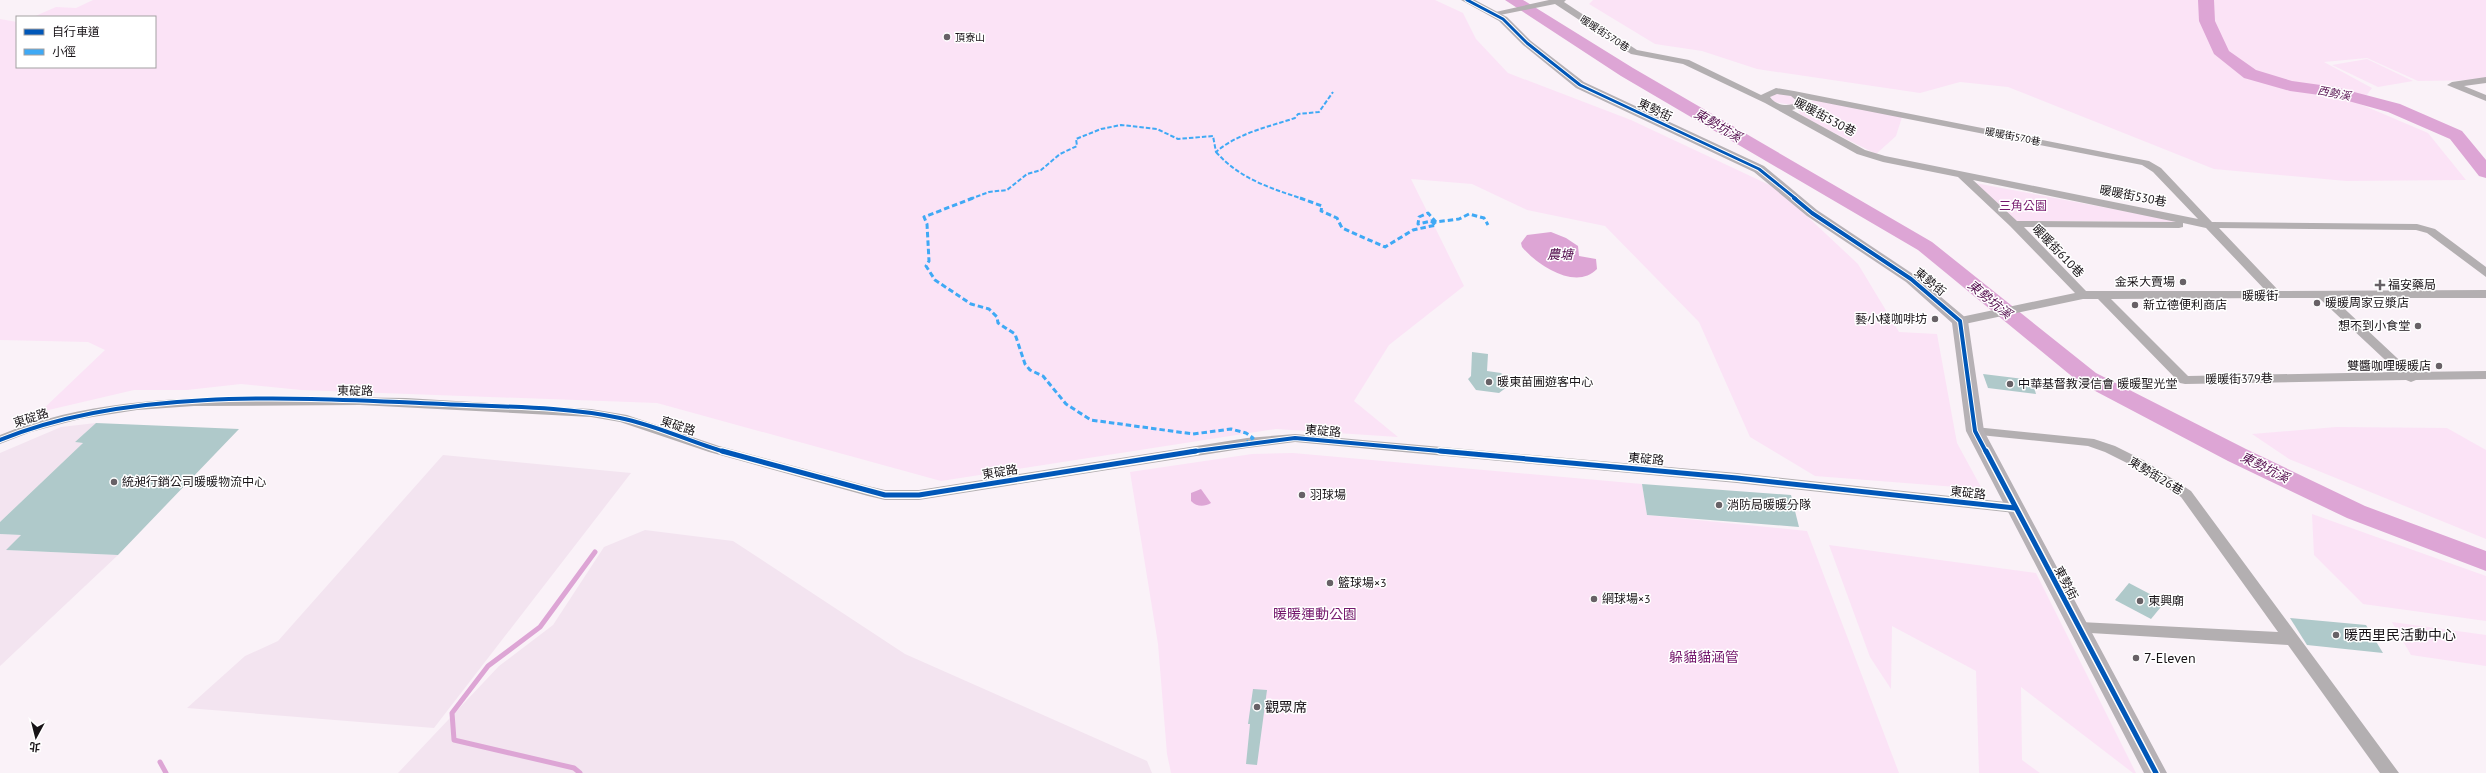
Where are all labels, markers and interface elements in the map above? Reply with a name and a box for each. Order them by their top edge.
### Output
street label: 暖暖街570巷 [1578,13,1632,54]
legend [16,16,156,68]
text: 自行車道 [52,24,100,39]
place label: 頂寮山 [955,31,985,44]
marker: 頂寮山 [942,32,952,42]
text: 小徑 [52,44,76,59]
water label: 西勢溪 [2316,83,2353,103]
street label: 暖暖街530巷 [1792,94,1859,139]
street label: 東勢街 [1636,95,1675,124]
water label: 東勢坑溪 [1691,105,1746,147]
street label: 暖暖街570巷 [1984,125,2042,148]
street label: 暖暖街530巷 [2098,182,2168,209]
park label: 三角公園 [1999,198,2047,213]
street label: 暖暖街610巷 [2029,221,2087,280]
water label: 農塘 [1547,246,1575,263]
street label: 東勢街 [1912,264,1949,299]
place label: 金采大賣場 [2115,274,2175,289]
water label: 東勢坑溪 [1964,276,2017,324]
marker: 金采大賣場 [2178,277,2188,287]
place label: 福安藥局 [2388,277,2436,292]
marker: 福安藥局 [2375,280,2385,290]
street label: 暖暖街 [2242,288,2278,303]
place label: 暖暖周家豆漿店 [2325,295,2409,310]
place label: 新立德便利商店 [2143,297,2227,312]
marker: 暖暖周家豆漿店 [2312,298,2322,308]
marker: 新立德便利商店 [2130,300,2140,310]
place label: 藝小棧咖啡坊 [1855,311,1927,326]
marker: 藝小棧咖啡坊 [1930,314,1940,324]
place label: 想不到小食堂 [2338,318,2410,333]
marker: 想不到小食堂 [2413,321,2423,331]
place label: 雙醬咖哩暖暖店 [2347,358,2431,373]
marker: 雙醬咖哩暖暖店 [2434,361,2444,371]
street label: 暖暖街379巷 [2205,370,2273,387]
place label: 暖東苗圃遊客中心 [1497,374,1593,389]
place label: 中華基督教浸信會 暖暖聖光堂 [2018,376,2177,391]
marker: 暖東苗圃遊客中心 [1484,377,1494,387]
marker: 中華基督教浸信會 暖暖聖光堂 [2005,379,2015,389]
street label: 東碇路 [337,383,373,398]
street label: 東碇路 [11,405,50,430]
street label: 東碇路 [659,413,698,438]
street label: 東碇路 [1304,421,1342,440]
water label: 東勢坑溪 [2238,448,2294,487]
street label: 東碇路 [1627,449,1665,468]
street label: 東勢街26巷 [2126,453,2186,498]
street label: 東碇路 [981,461,1019,482]
place label: 統昶行銷公司暖暖物流中心 [122,474,266,489]
marker: 統昶行銷公司暖暖物流中心 [109,477,119,487]
street label: 東碇路 [1949,483,1987,502]
place label: 羽球場 [1310,487,1346,502]
marker: 羽球場 [1297,490,1307,500]
place label: 消防局暖暖分隊 [1727,497,1811,512]
marker: 消防局暖暖分隊 [1714,500,1724,510]
street label: 東勢街 [2051,563,2082,602]
place label: 籃球場×3 [1338,575,1387,590]
marker: 籃球場×3 [1325,578,1335,588]
place label: 網球場×3 [1602,591,1651,606]
place label: 東興廟 [2148,593,2184,608]
marker: 網球場×3 [1589,594,1599,604]
marker: 東興廟 [2135,596,2145,606]
park label: 暖暖運動公園 [1273,605,1357,623]
place label: 暖西里民活動中心 [2344,626,2456,644]
marker: 暖西里民活動中心 [2331,630,2341,640]
park label: 躲貓貓涵管 [1669,648,1739,666]
place label: 7-Eleven [2144,649,2196,667]
marker: 7-Eleven [2131,653,2141,663]
place label: 觀眾席 [1265,698,1307,716]
marker: 觀眾席 [1252,702,1262,712]
north arrow [16,717,56,757]
text: 北 [28,739,41,755]

